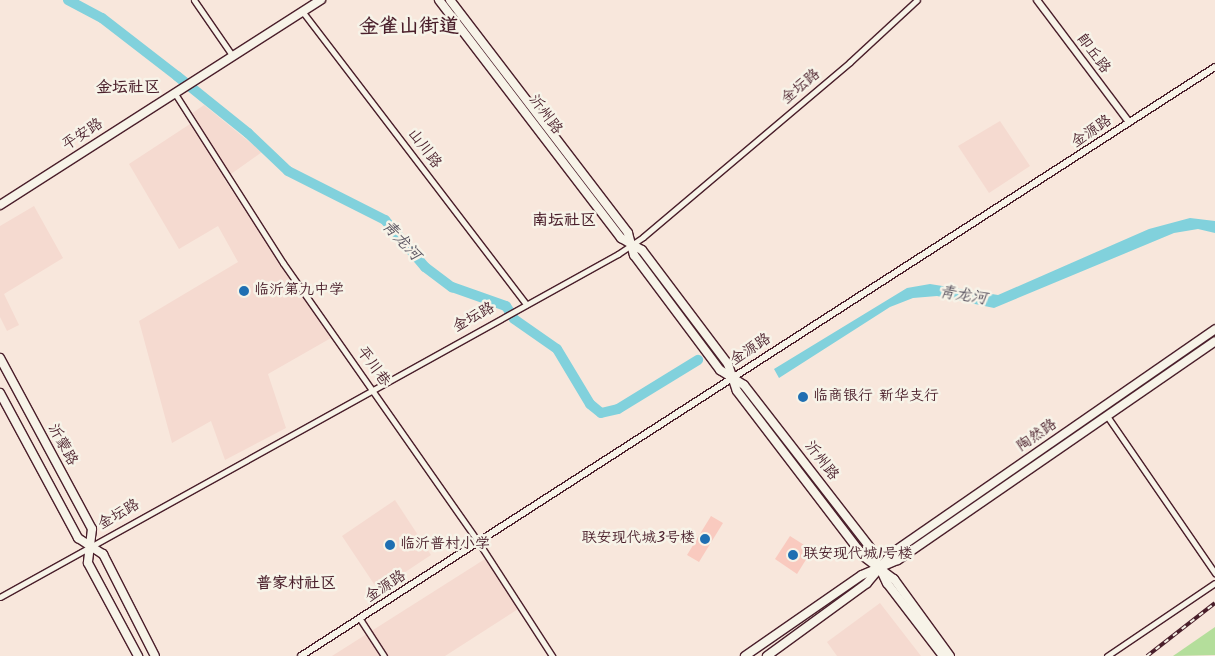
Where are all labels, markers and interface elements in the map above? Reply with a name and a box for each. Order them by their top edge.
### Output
district label: 金雀山街道 [359,15,459,39]
street label: 即丘路 [1072,31,1114,77]
street label: 金坛路 [778,66,824,108]
district label: 金坛社区 [96,78,160,98]
street label: 沂州路 [524,92,566,138]
street label: 金源路 [1068,112,1116,152]
street label: 平安路 [59,115,107,155]
street label: 山川路 [403,126,445,172]
district label: 南坛社区 [532,211,596,231]
water label: 青龙河 [378,217,424,265]
place label: 临沂第九中学 [254,282,344,300]
water label: 青龙河 [938,283,988,309]
marker: 临沂第九中学 [238,285,250,297]
street label: 金坛路 [450,299,498,337]
street label: 金源路 [727,330,775,370]
street label: 平川巷 [352,344,394,390]
place label: 临商银行 新华支行 [813,388,939,406]
marker: 临商银行 新华支行 [797,391,809,403]
street label: 陶然路 [1013,416,1061,456]
street label: 沂蒙路 [43,421,81,469]
street label: 沂州路 [800,438,842,484]
street label: 金坛路 [95,496,143,534]
place label: 联安现代城3号楼 [581,530,695,548]
marker: 联安现代城3号楼 [699,533,711,545]
place label: 临沂普村小学 [400,536,490,554]
marker: 临沂普村小学 [384,539,396,551]
place label: 联安现代城1号楼 [803,546,913,564]
marker: 联安现代城1号楼 [787,549,799,561]
street label: 金源路 [362,567,410,607]
district label: 普家村社区 [256,574,336,594]

